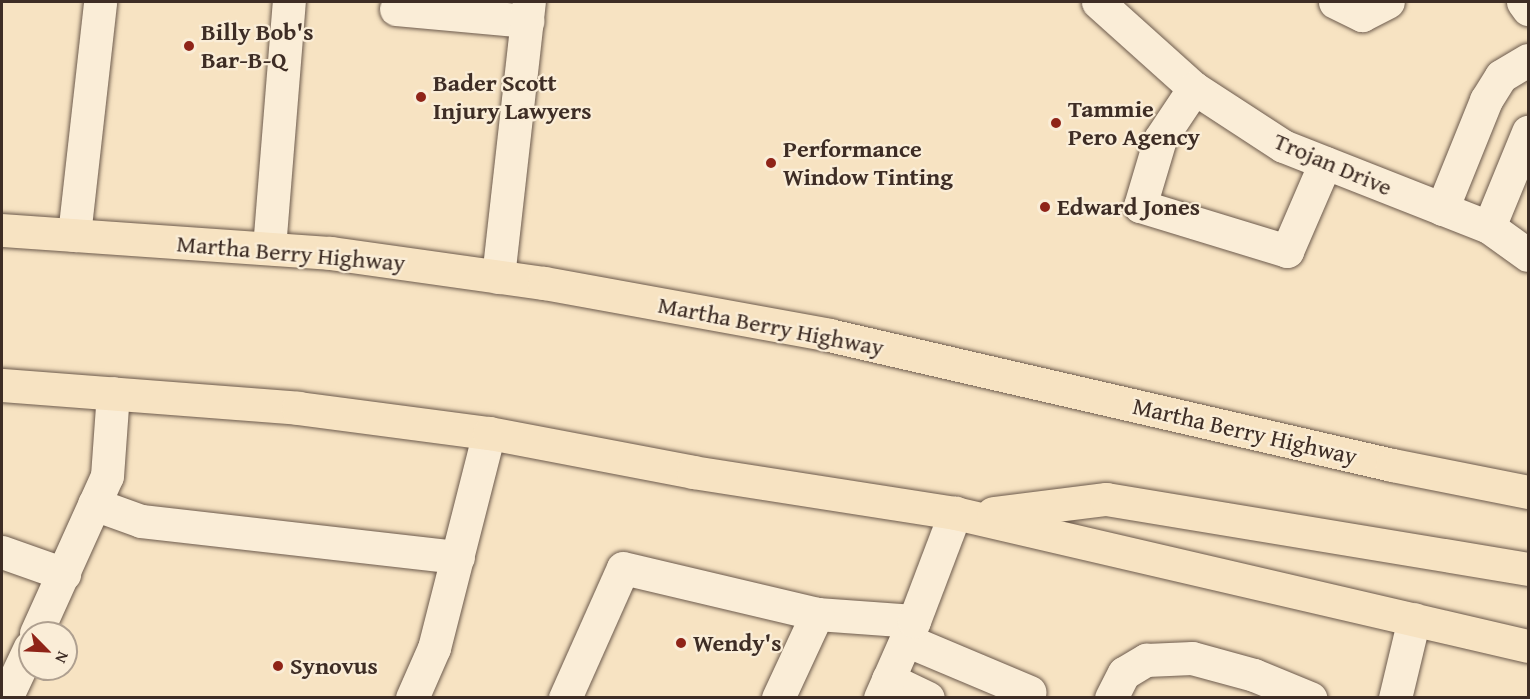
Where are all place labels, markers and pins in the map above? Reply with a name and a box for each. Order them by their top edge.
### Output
place label: Billy Bob's Bar-B-Q [201,18,314,74]
marker: Billy Bob's Bar-B-Q [182,39,196,53]
place label: Bader Scott Injury Lawyers [433,69,591,125]
marker: Bader Scott Injury Lawyers [414,90,428,104]
place label: Tammie Pero Agency [1068,95,1200,151]
marker: Tammie Pero Agency [1049,116,1063,130]
place label: Performance Window Tinting [783,135,953,191]
marker: Performance Window Tinting [764,156,778,170]
place label: Edward Jones [1057,193,1200,221]
marker: Edward Jones [1038,200,1052,214]
place label: Wendy's [693,629,782,657]
marker: Wendy's [674,636,688,650]
place label: Synovus [290,652,378,680]
marker: Synovus [271,659,285,673]

